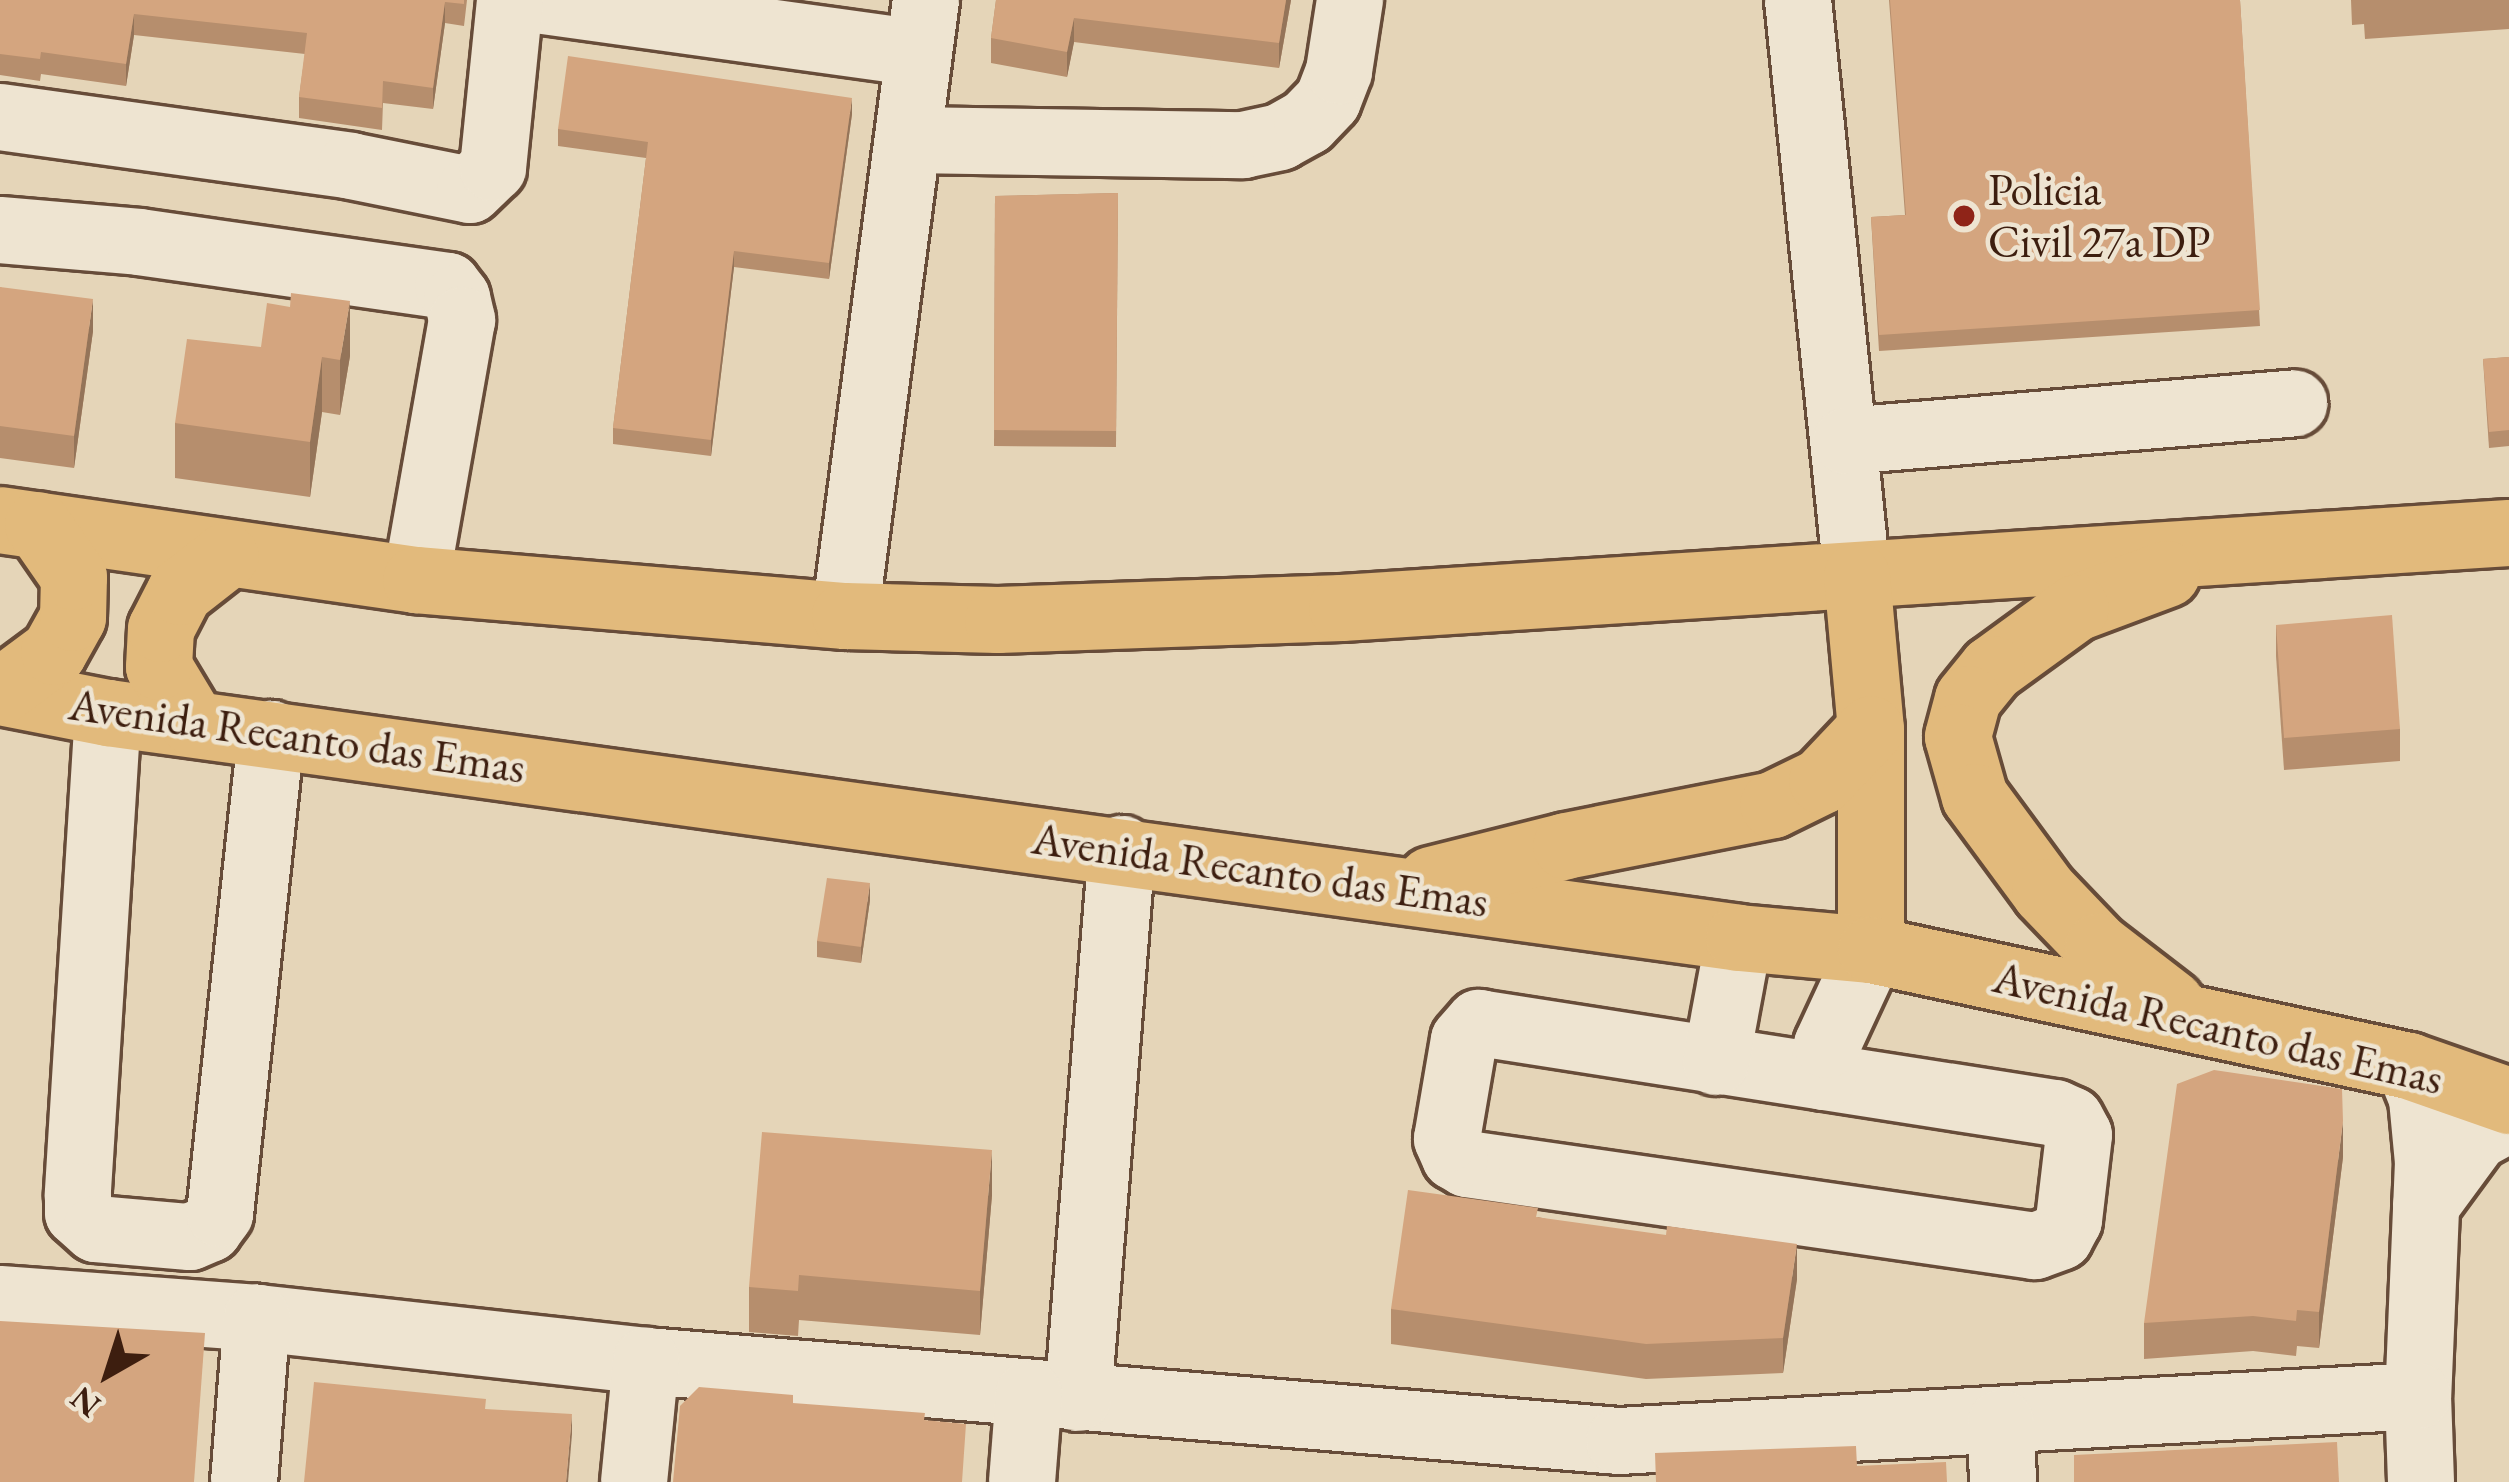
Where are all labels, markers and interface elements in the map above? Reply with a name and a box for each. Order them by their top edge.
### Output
place label: Policia Civil 27a DP [1988,163,2210,269]
marker: Policia Civil 27a DP [1951,203,1977,229]
street label: Avenida Recanto das Emas [66,677,528,795]
street label: Avenida Recanto das Emas [1029,811,1491,929]
street label: Avenida Recanto das Emas [1988,950,2448,1106]
north arrow [48,1314,168,1434]
text: N [61,1377,109,1427]

